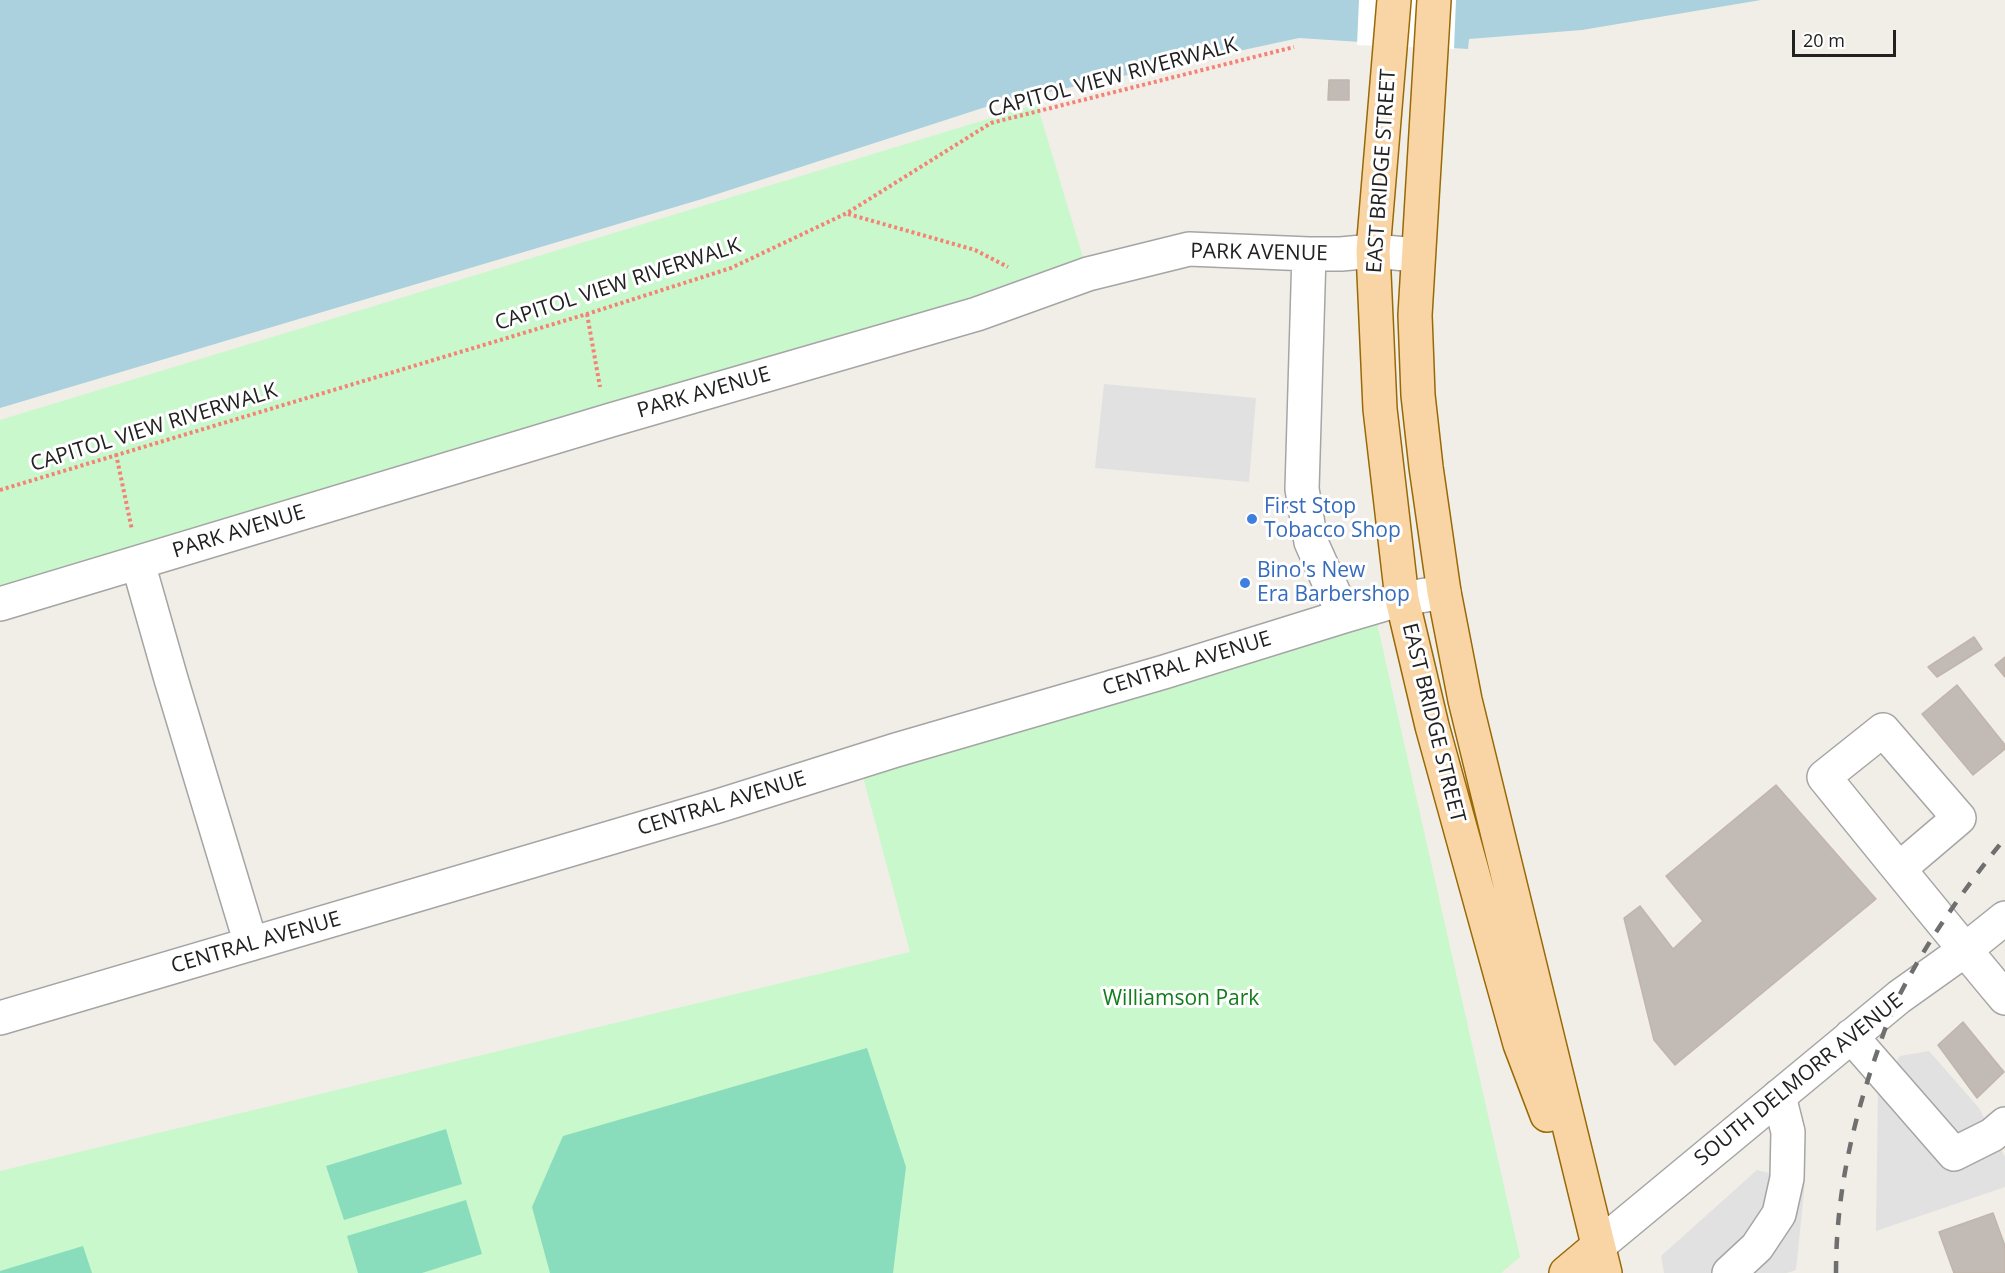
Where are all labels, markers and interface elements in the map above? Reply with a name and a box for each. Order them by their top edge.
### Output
scale bar [1795,18,1898,56]
text: 20 m [1803,28,1845,52]
street label: CAPITOL VIEW RIVERWALK [986,33,1240,123]
street label: EAST BRIDGE STREET [1362,68,1402,274]
street label: CAPITOL VIEW RIVERWALK [492,233,744,337]
street label: PARK AVENUE [1190,239,1328,267]
street label: PARK AVENUE [634,362,774,424]
street label: CAPITOL VIEW RIVERWALK [28,378,280,478]
place label: First Stop Tobacco Shop [1264,494,1401,544]
street label: PARK AVENUE [170,500,308,564]
marker: First Stop Tobacco Shop [1245,512,1259,526]
place label: Bino's New Era Barbershop [1257,558,1410,608]
marker: Bino's New Era Barbershop [1238,576,1252,590]
street label: EAST BRIDGE STREET [1396,621,1470,825]
street label: CENTRAL AVENUE [1100,626,1274,702]
street label: CENTRAL AVENUE [635,766,809,842]
street label: CENTRAL AVENUE [168,907,344,979]
park label: Williamson Park [1103,986,1259,1012]
street label: SOUTH DELMORR AVENUE [1690,988,1908,1172]

